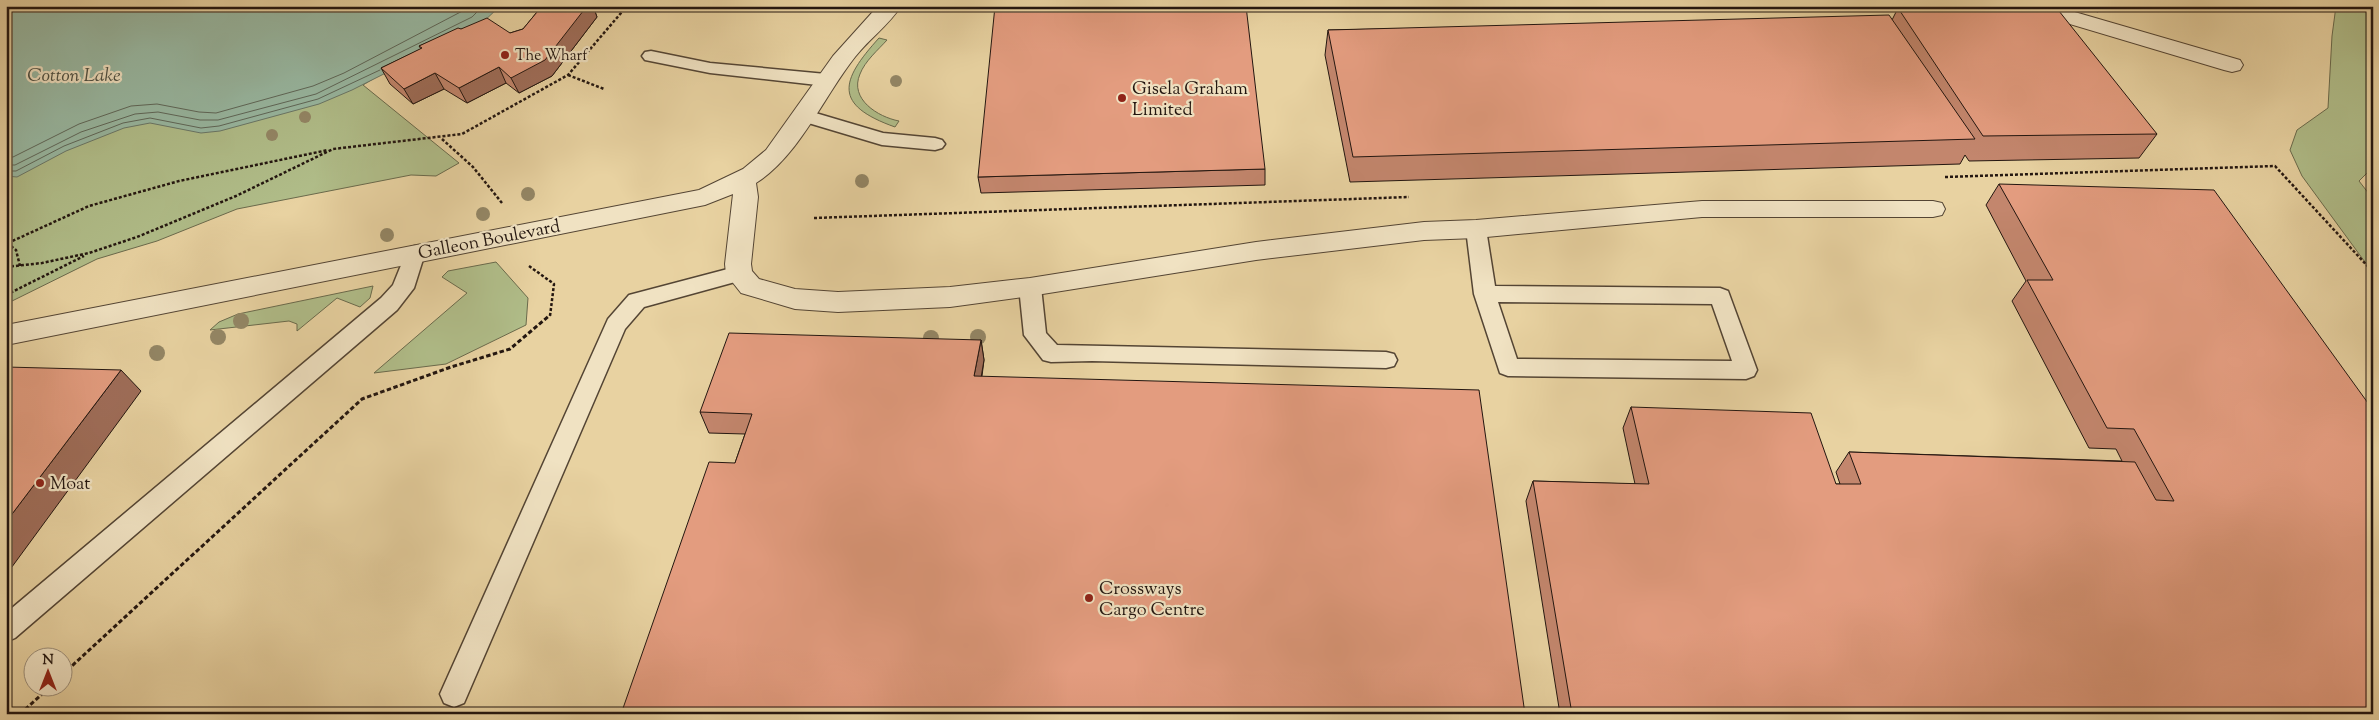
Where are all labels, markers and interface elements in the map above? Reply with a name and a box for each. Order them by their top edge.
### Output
place label: The Wharf [515,46,588,67]
marker: The Wharf [499,49,511,61]
water label: Cotton Lake [27,63,121,90]
place label: Gisela Graham Limited [1132,77,1248,124]
marker: Gisela Graham Limited [1116,92,1128,104]
street label: Galleon Boulevard [416,214,563,268]
place label: Moat [50,472,90,498]
marker: Moat [34,477,46,489]
place label: Crossways Cargo Centre [1099,577,1205,624]
marker: Crossways Cargo Centre [1083,592,1095,604]
north arrow [22,648,72,698]
text: N [42,651,54,671]

